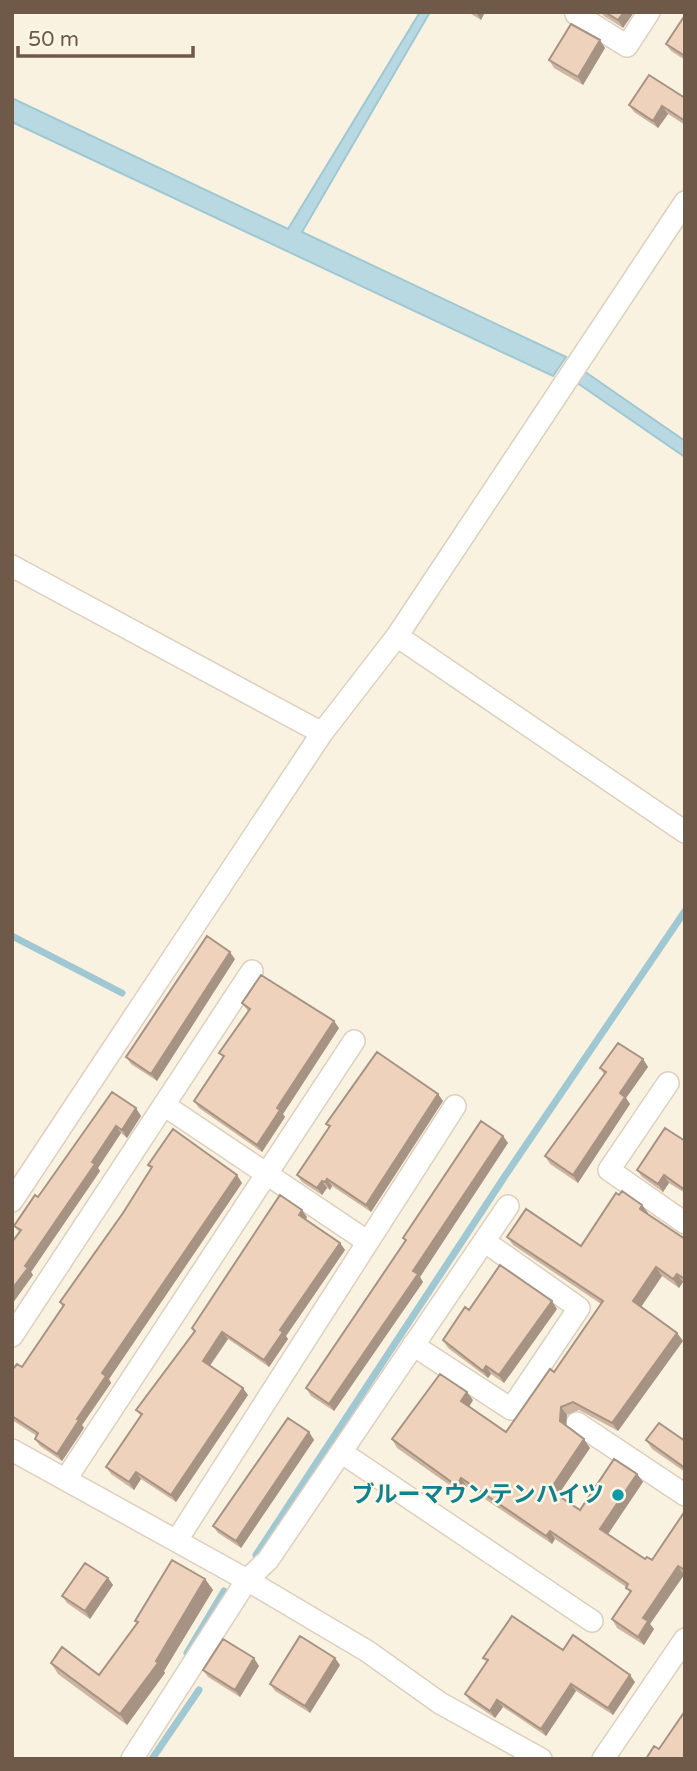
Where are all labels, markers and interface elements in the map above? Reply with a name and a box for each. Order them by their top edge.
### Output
scale bar [18,14,192,58]
text: 50 m [28,27,79,52]
place label: ブルーマウンテンハイツ [351,1481,604,1509]
marker: ブルーマウンテンハイツ [610,1487,626,1503]

